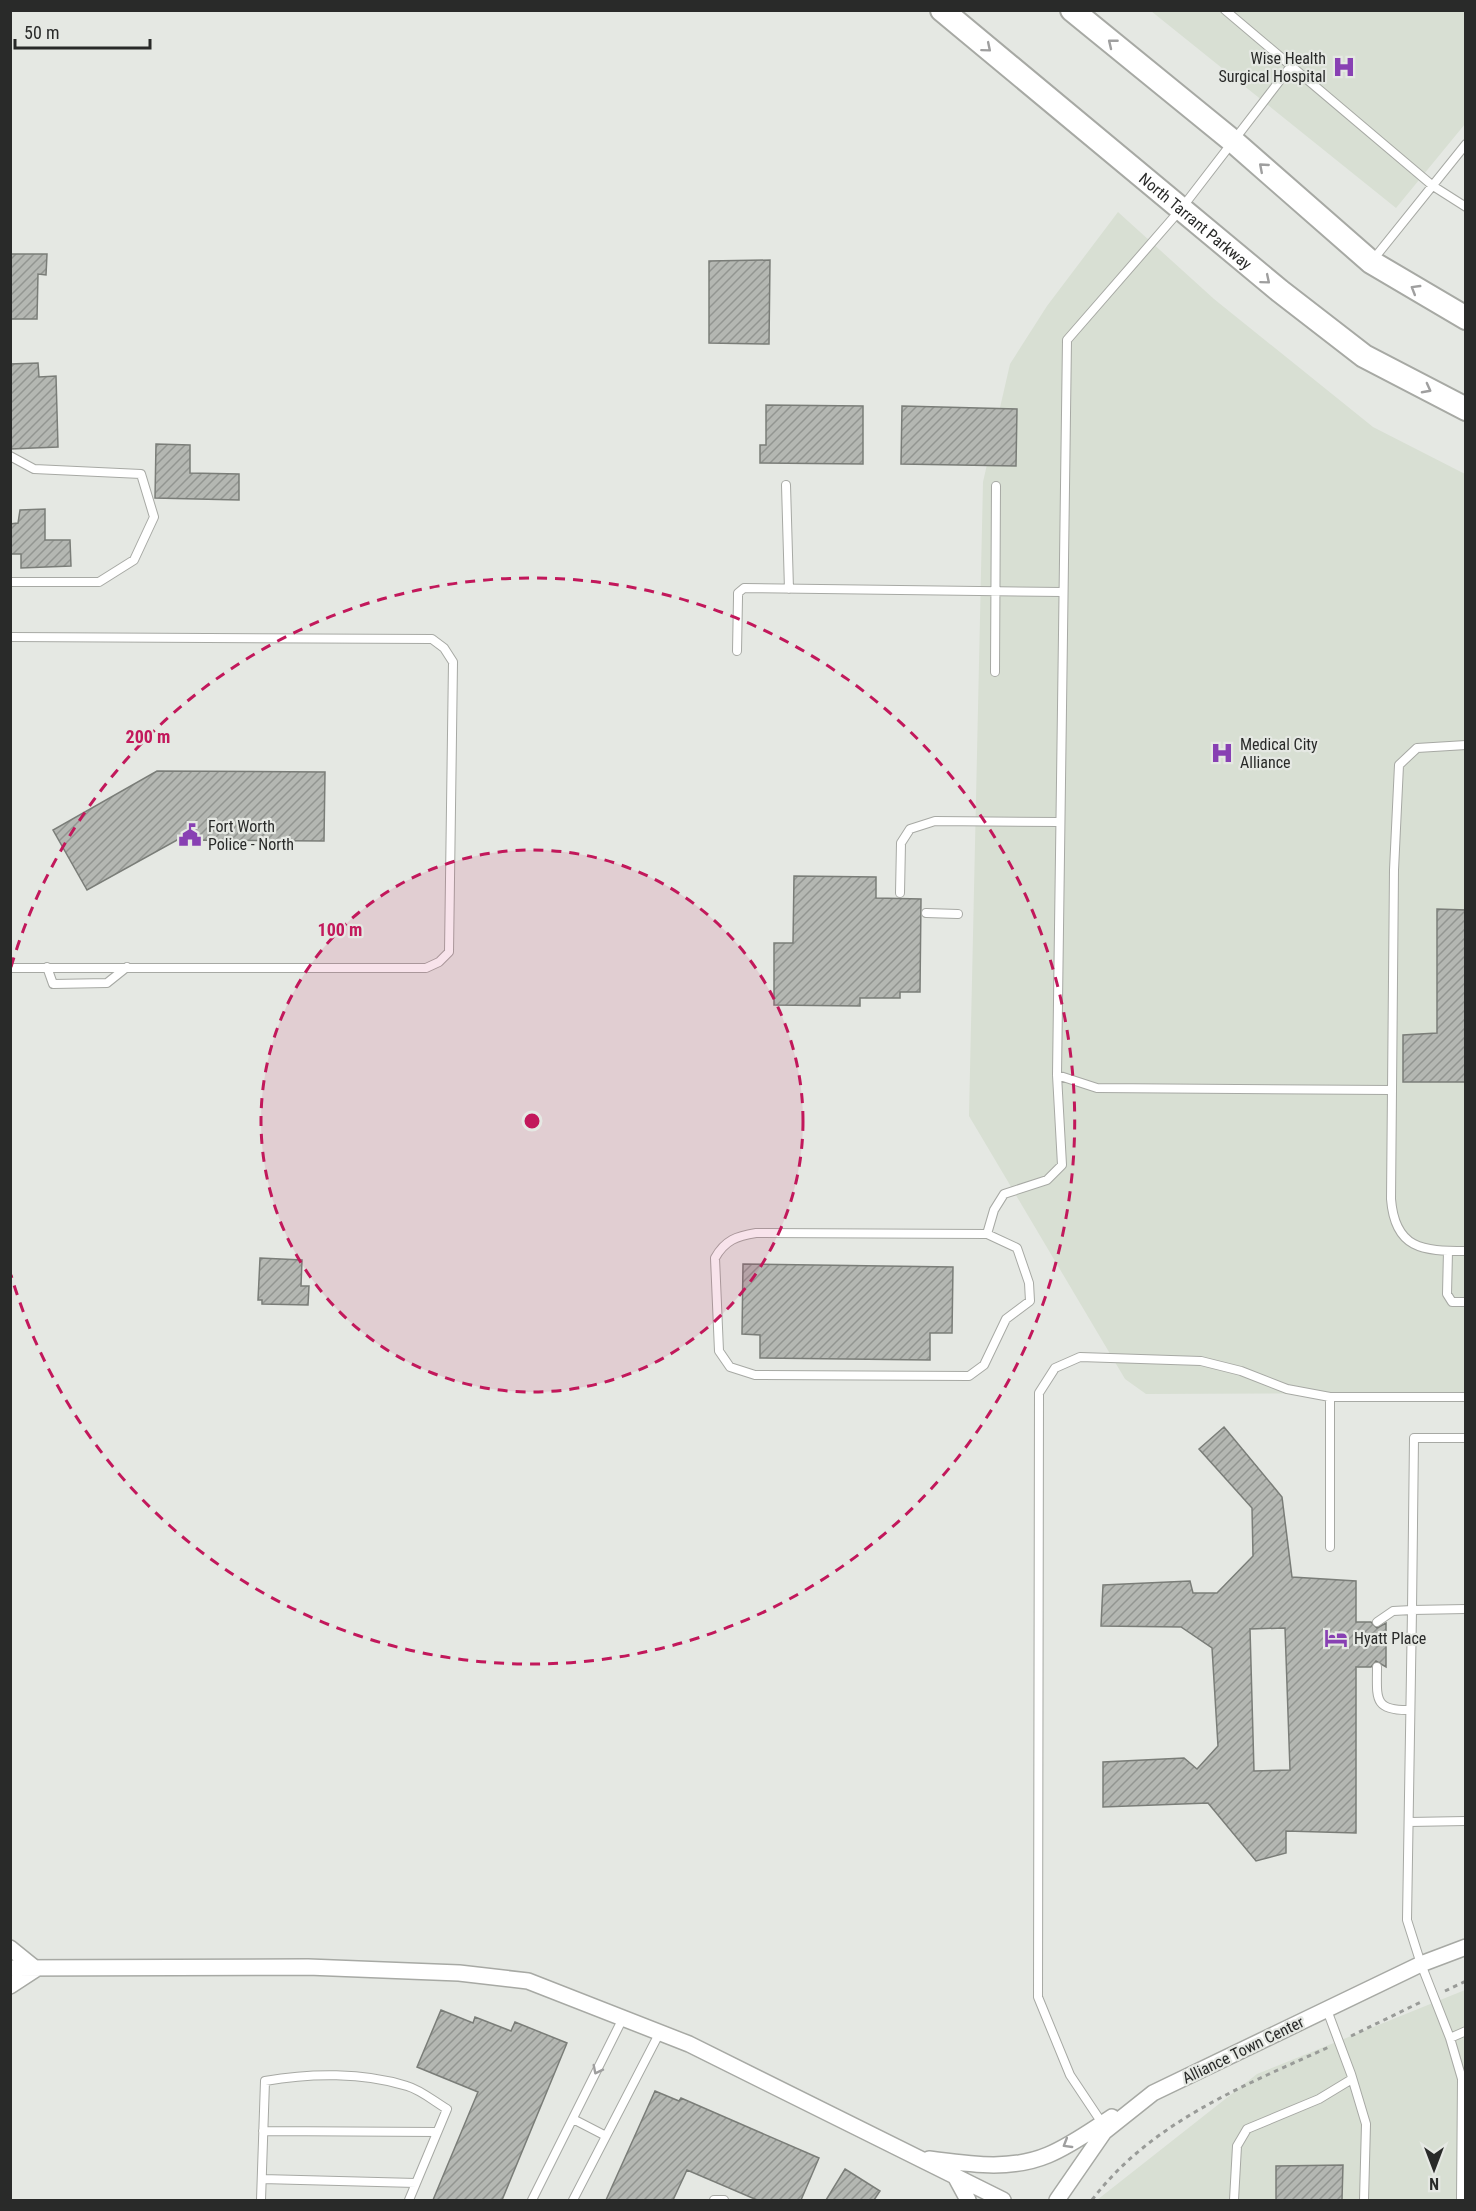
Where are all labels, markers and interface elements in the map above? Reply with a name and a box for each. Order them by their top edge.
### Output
scale bar [15,12,150,50]
text: 50 m [24,22,59,43]
one-way arrow [1108,40,1119,51]
one-way arrow [980,41,991,52]
place label: Wise Health Surgical Hospital [1218,49,1326,86]
hospital icon: Wise Health Surgical Hospital [1331,54,1357,80]
one-way arrow [1259,163,1270,174]
street label: North Tarrant Parkway [1136,169,1256,273]
one-way arrow [1259,273,1270,284]
one-way arrow [1411,285,1421,296]
one-way arrow [1421,382,1432,393]
text: 200 m [126,726,170,747]
place label: Medical City Alliance [1240,735,1318,772]
hospital icon: Medical City Alliance [1209,740,1235,766]
place label: Fort Worth Police - North [208,817,294,854]
public building icon: Fort Worth Police - North [177,822,203,848]
text: 100 m [318,919,362,940]
centre of rings [522,1111,542,1131]
hotel icon: Hyatt Place [1323,1625,1349,1651]
place label: Hyatt Place [1354,1629,1426,1648]
street label: Alliance Town Center [1179,2012,1307,2088]
one-way arrow [593,2064,604,2075]
one-way arrow [1063,2137,1073,2149]
north arrow [1404,2139,1464,2199]
text: N [1429,2174,1439,2193]

